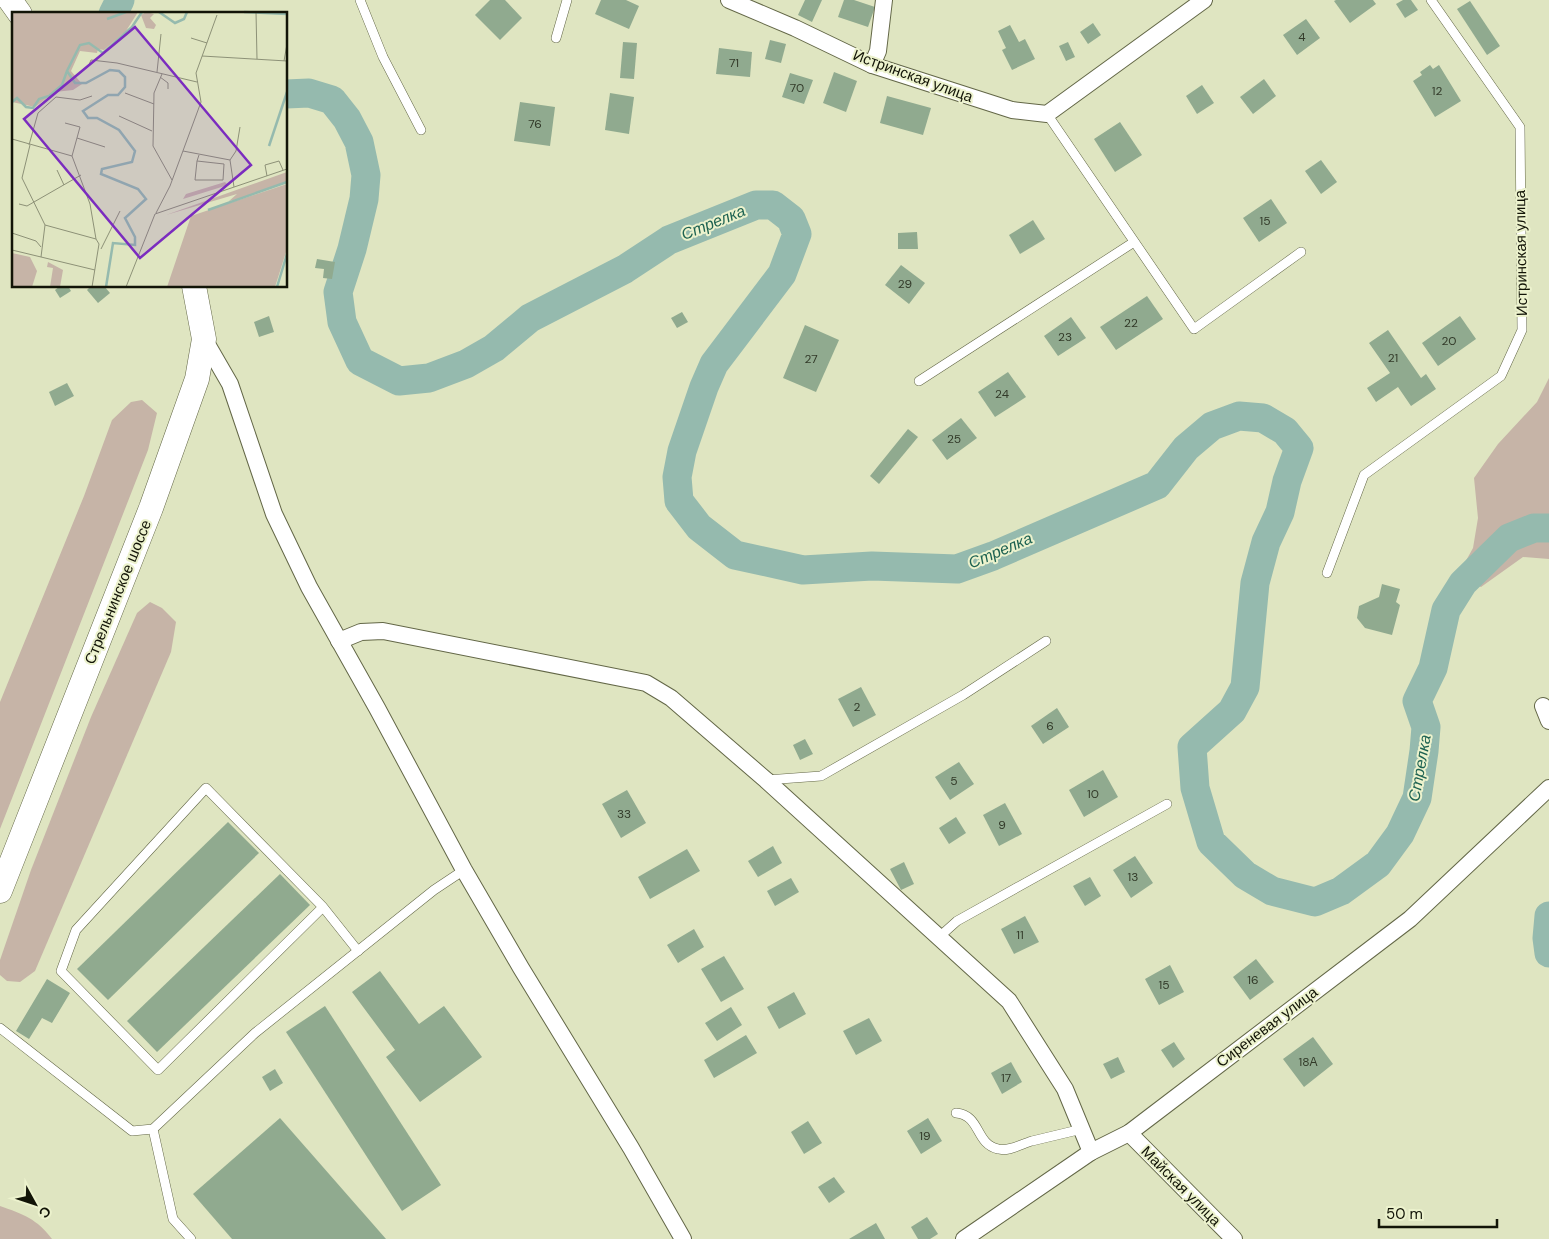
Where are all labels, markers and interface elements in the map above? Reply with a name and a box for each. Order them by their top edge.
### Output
inset map [12,12,288,288]
house number: 4 [1298,29,1306,45]
street label: Истринская улица [850,45,976,107]
house number: 71 [729,55,739,71]
house number: 70 [790,80,804,96]
house number: 12 [1432,83,1442,99]
house number: 76 [528,116,542,132]
street label: Истринская улица [1510,189,1532,316]
water label: Стрелка [678,200,748,245]
house number: 15 [1259,213,1271,229]
house number: 29 [898,276,912,292]
house number: 22 [1124,315,1138,331]
house number: 23 [1058,329,1072,345]
house number: 20 [1441,333,1457,349]
house number: 21 [1388,350,1398,366]
house number: 27 [804,351,818,367]
house number: 24 [995,386,1009,402]
house number: 25 [947,431,961,447]
street label: Стрельнинское шоссе [80,517,156,667]
water label: Стрелка [965,528,1035,573]
house number: 2 [854,699,861,715]
house number: 6 [1046,718,1054,734]
water label: Стрелка [1403,733,1436,803]
house number: 5 [950,773,958,789]
house number: 10 [1087,786,1099,802]
house number: 33 [617,806,631,822]
house number: 9 [998,817,1006,833]
house number: 13 [1128,869,1138,885]
house number: 11 [1016,927,1024,943]
house number: 16 [1247,972,1259,988]
house number: 15 [1158,977,1170,993]
street label: Сиреневая улица [1212,982,1322,1072]
house number: 18А [1298,1054,1318,1070]
house number: 17 [1001,1070,1011,1086]
house number: 19 [919,1128,931,1144]
street label: Майская улица [1137,1142,1226,1231]
north arrow [10,1179,60,1229]
scale bar [1379,1196,1496,1228]
text: С [35,1203,55,1222]
text: 50 m [1386,1204,1423,1224]

